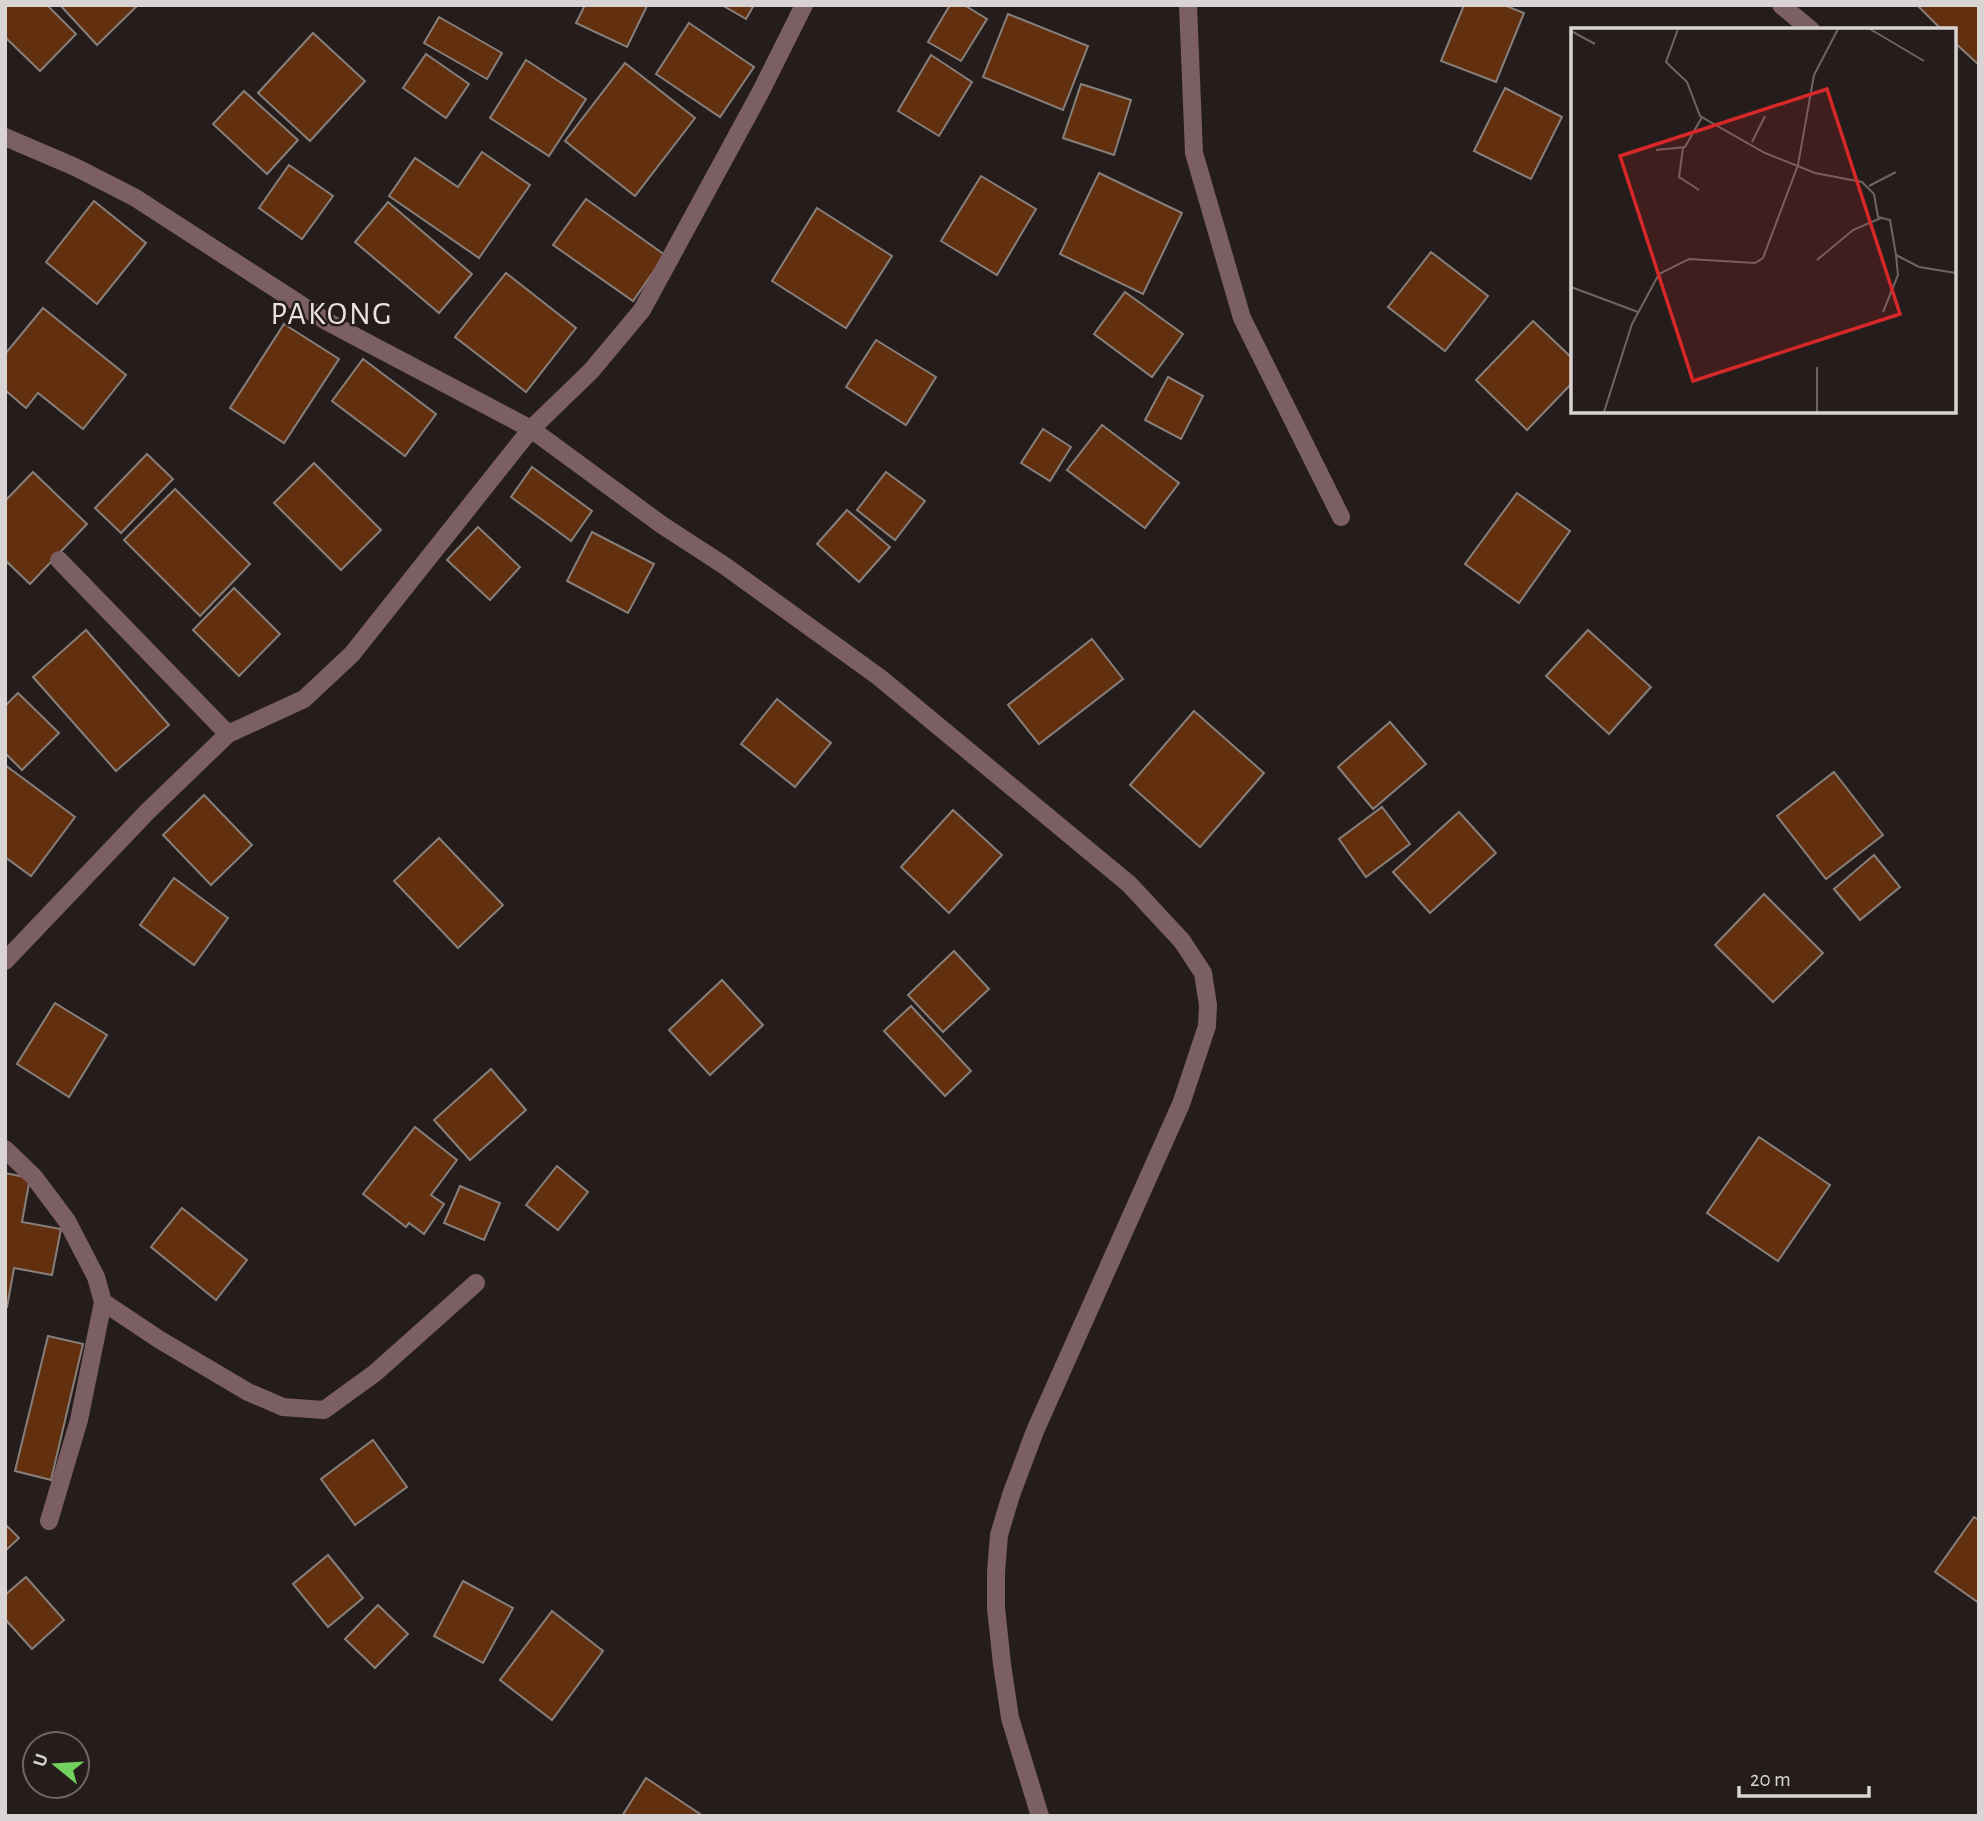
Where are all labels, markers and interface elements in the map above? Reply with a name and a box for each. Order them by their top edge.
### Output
inset map [1571,28,1956,413]
district label: PAKONG [270,298,394,330]
north arrow [21,1730,91,1800]
text: U [30,1752,52,1769]
scale bar [1739,1755,1868,1799]
text: 20 m [1750,1769,1791,1790]

